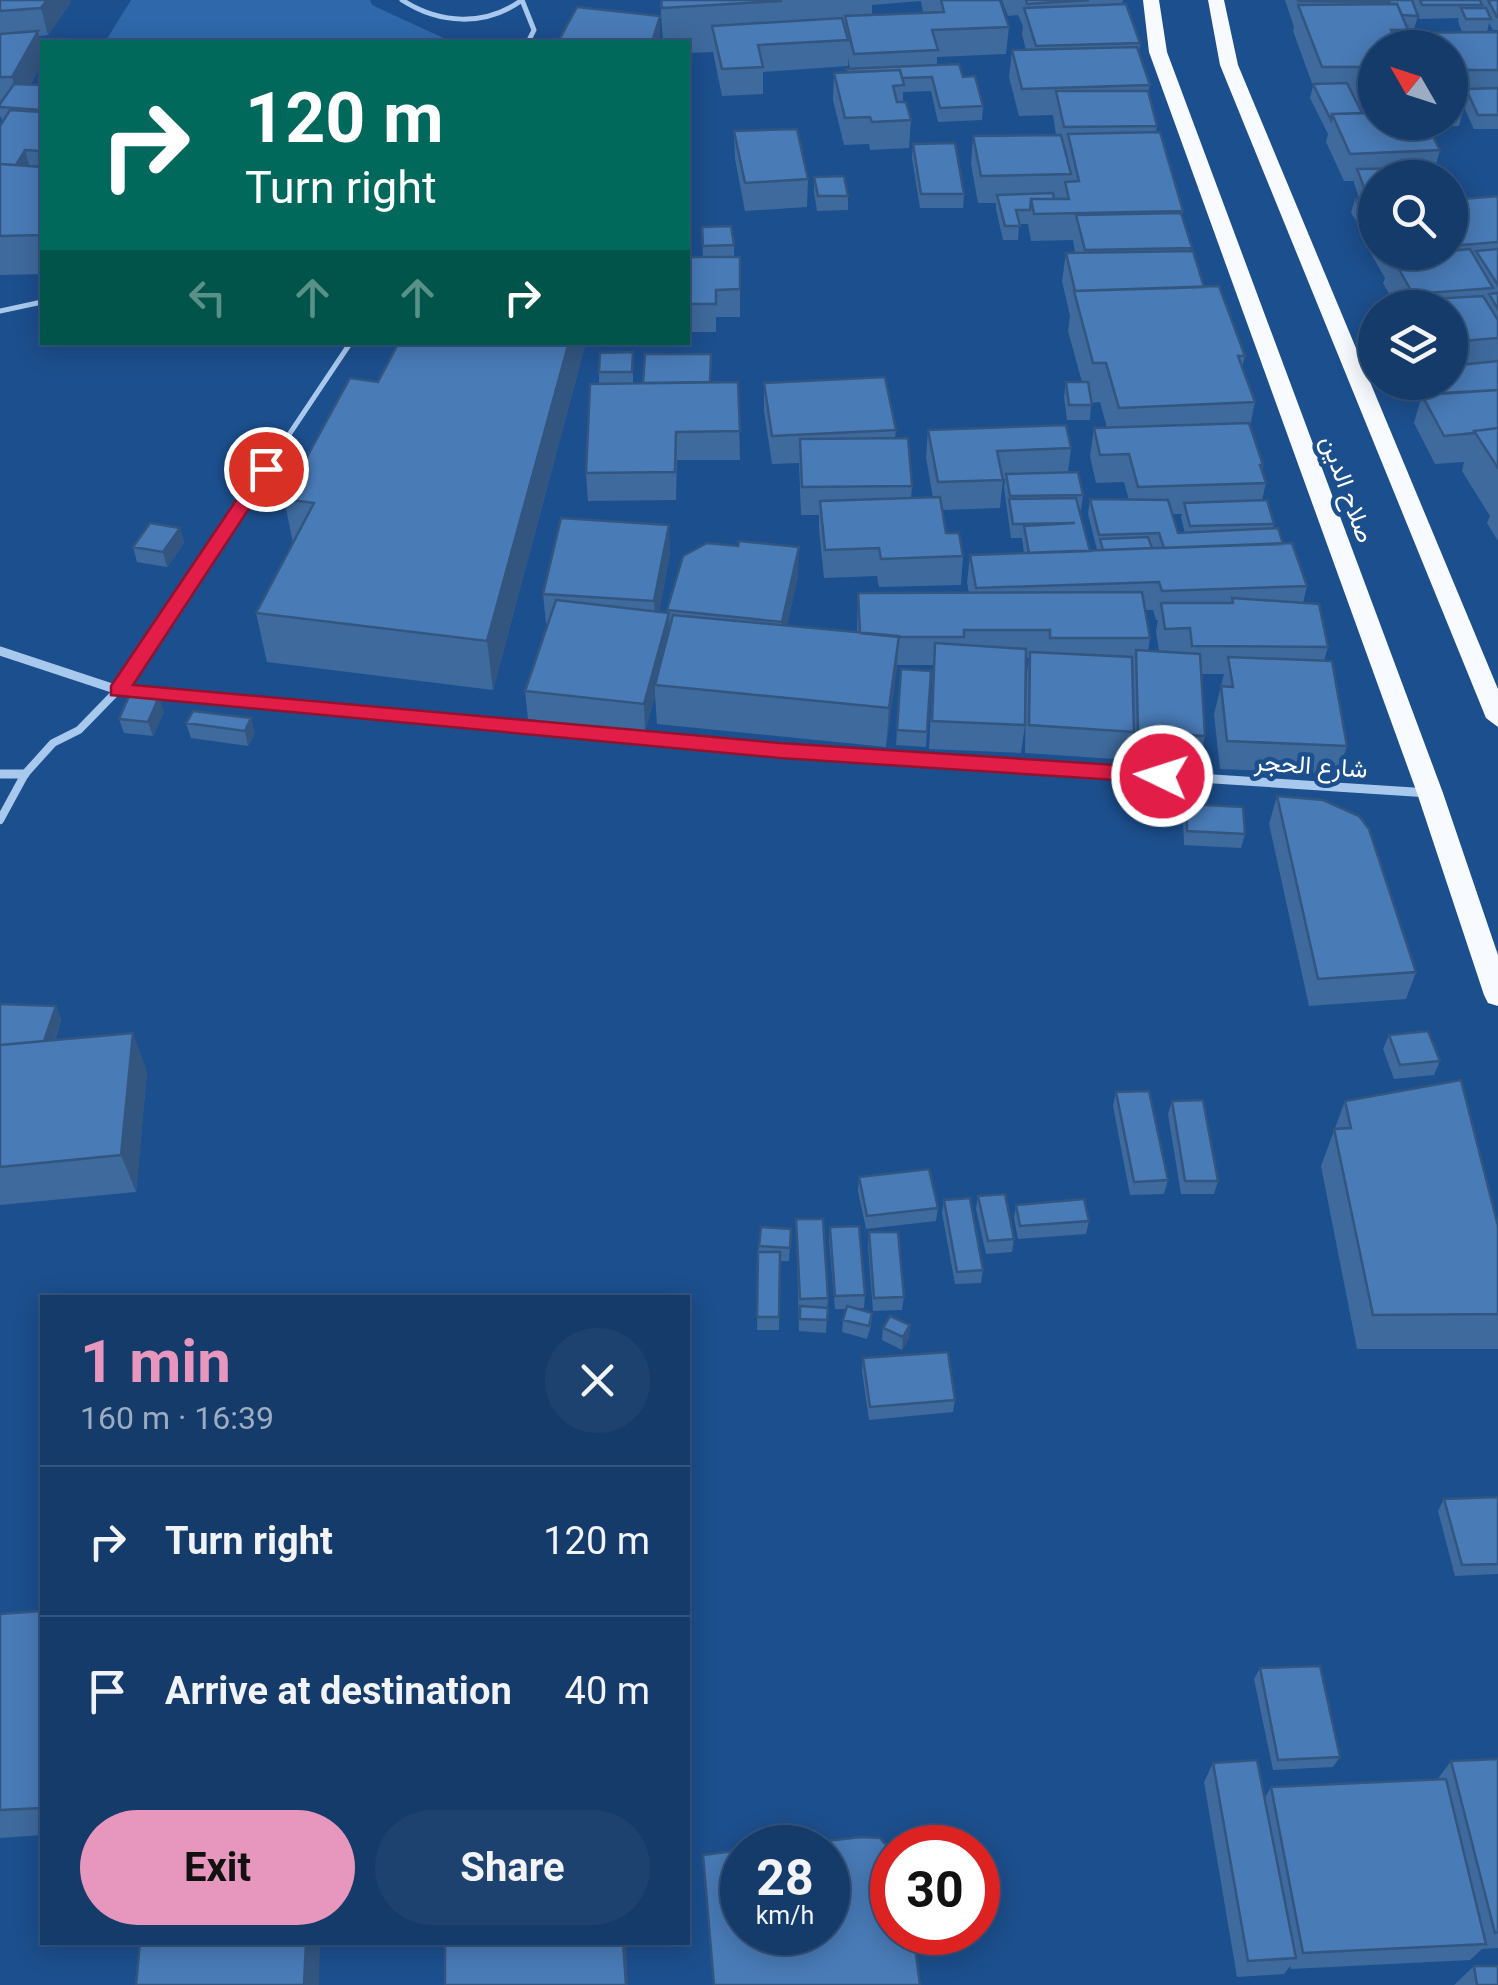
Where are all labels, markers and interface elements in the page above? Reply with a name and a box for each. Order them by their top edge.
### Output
north arrow [1358,30,1468,140]
map controls [1358,30,1468,400]
text: 120 m [245,77,444,159]
icon: right [80,80,210,210]
button: search [1358,160,1468,270]
text: Turn right [245,161,437,214]
icon: left [180,270,235,325]
icon: ahead [285,270,340,325]
icon: ahead [390,270,445,325]
icon: right [495,270,550,325]
button: layers [1358,290,1468,400]
pin [224,427,309,512]
street label: صلاح الدين [1313,432,1380,547]
icon: arrive [239,442,294,497]
position arrow [1110,724,1214,828]
street label: شارع الحجر [1252,747,1368,786]
text: 1 min [80,1326,231,1397]
button: close [545,1328,650,1433]
text: 160 m · 16:39 [80,1399,274,1437]
icon: right [80,1514,135,1569]
text: Turn right [165,1519,333,1563]
text: 120 m [543,1519,650,1563]
icon: arrive [80,1664,135,1719]
text: Arrive at destination [165,1669,512,1713]
text: 40 m [565,1669,650,1713]
button: Exit [80,1810,355,1925]
button: Share [375,1810,650,1925]
speed limit sign: 30 [870,1825,1000,1955]
text: 28 [756,1849,814,1907]
text: km/h [756,1901,814,1930]

